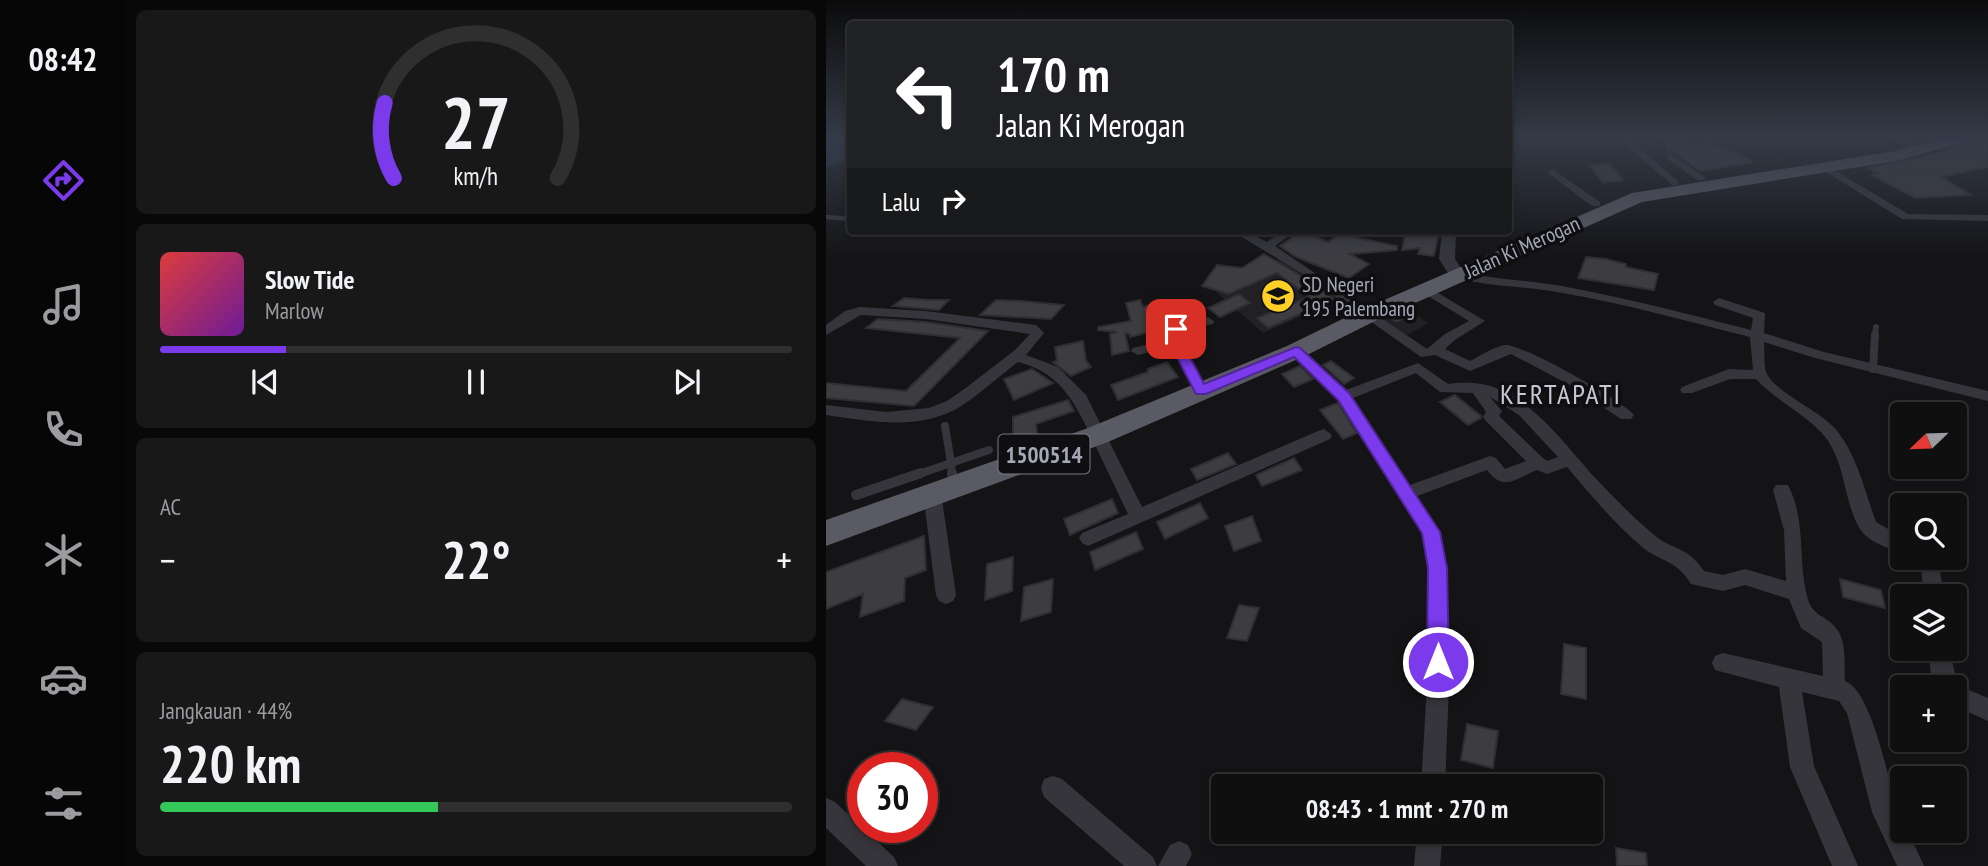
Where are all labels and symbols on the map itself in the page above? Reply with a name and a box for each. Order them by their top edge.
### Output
street label: Jalan Ki Merogan [1459,210,1584,285]
place label: SD Negeri 195 Palembang [1302,271,1415,322]
school or university icon: SD Negeri 195 Palembang [1259,277,1297,315]
pin [1146,299,1206,359]
district label: KERTAPATI [1500,375,1622,412]
north arrow [1890,402,1967,480]
road number: 1500514 [998,435,1090,474]
position arrow [1401,625,1475,699]
speed limit sign: 30 [847,752,938,843]

